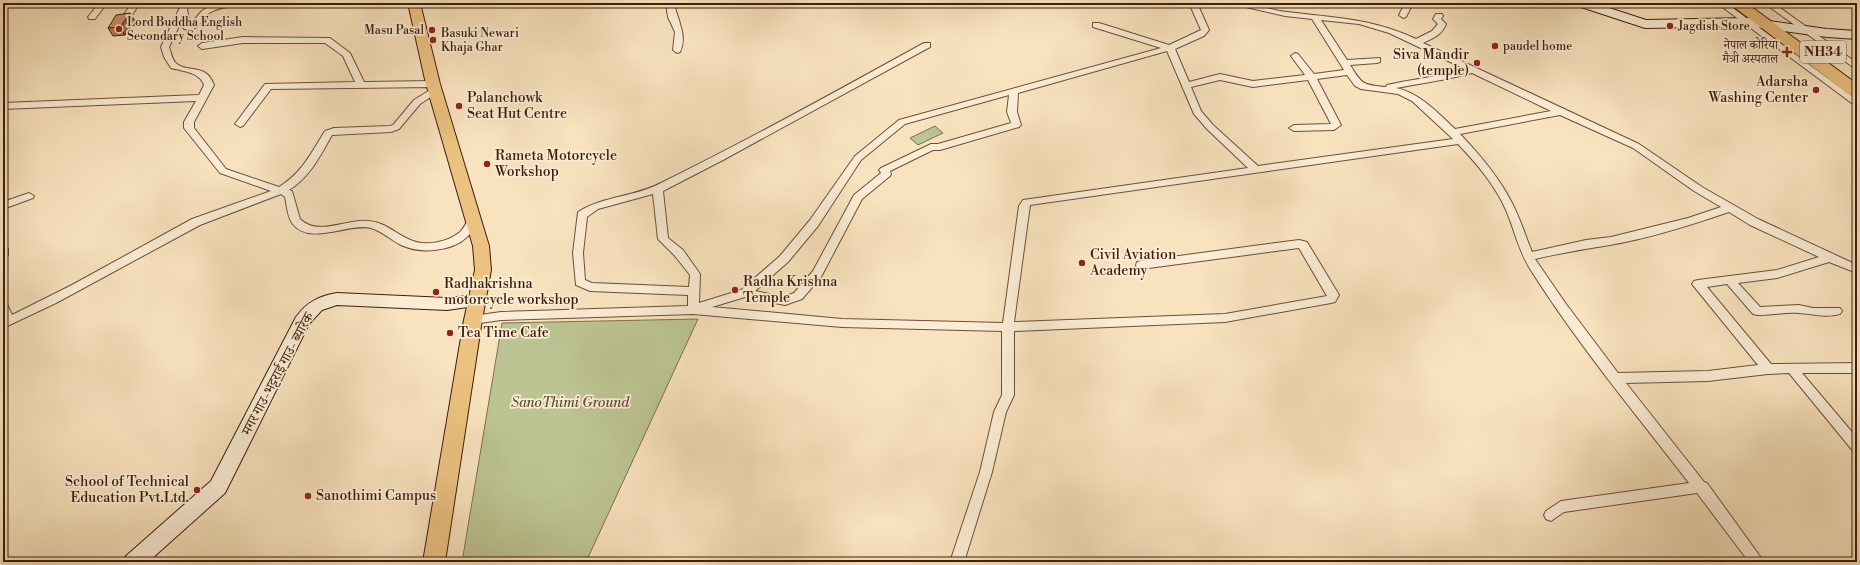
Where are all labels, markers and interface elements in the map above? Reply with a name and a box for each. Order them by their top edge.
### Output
place label: Lord Buddha English Secondary School [127,15,242,44]
place label: Jagdish Store [1677,19,1750,34]
marker: Jagdish Store [1665,21,1675,31]
place label: Masu Pasal [364,23,424,38]
marker: Lord Buddha English Secondary School [114,24,124,34]
marker: Masu Pasal [427,25,437,35]
place label: Basuki Newari Khaja Ghar [440,26,519,55]
marker: Basuki Newari Khaja Ghar [428,35,438,45]
place label: नेपाल कोरिया मैत्री अस्पताल [1721,37,1779,67]
place label: paudel home [1503,39,1572,54]
marker: paudel home [1490,41,1500,51]
road number: NH34 [1800,41,1846,63]
place label: Siva Mandir (temple) [1393,46,1469,80]
marker: नेपाल कोरिया मैत्री अस्पताल [1781,46,1793,58]
marker: Siva Mandir (temple) [1472,58,1482,68]
place label: Adarsha Washing Center [1708,73,1809,107]
marker: Adarsha Washing Center [1811,85,1821,95]
place label: Palanchowk Seat Hut Centre [467,89,567,123]
marker: Palanchowk Seat Hut Centre [454,101,464,111]
place label: Rameta Motorcycle Workshop [494,147,617,181]
marker: Rameta Motorcycle Workshop [482,159,492,169]
place label: Civil Aviation Academy [1089,246,1177,280]
marker: Civil Aviation Academy [1077,258,1087,268]
place label: Radha Krishna Temple [743,273,838,307]
place label: Radhakrishna motorcycle workshop [444,275,579,309]
marker: Radha Krishna Temple [730,285,740,295]
marker: Radhakrishna motorcycle workshop [431,287,441,297]
street label: मगर गाउ-भट्टराई गाउ- ब्यारेक [237,308,319,439]
place label: Tea Time Cafe [458,324,549,342]
marker: Tea Time Cafe [445,328,455,338]
park label: SanoThimi Ground [511,394,630,412]
place label: School of Technical Education Pvt.Ltd. [65,473,189,507]
marker: School of Technical Education Pvt.Ltd. [192,485,202,495]
place label: Sanothimi Campus [316,487,436,505]
marker: Sanothimi Campus [303,491,313,501]

